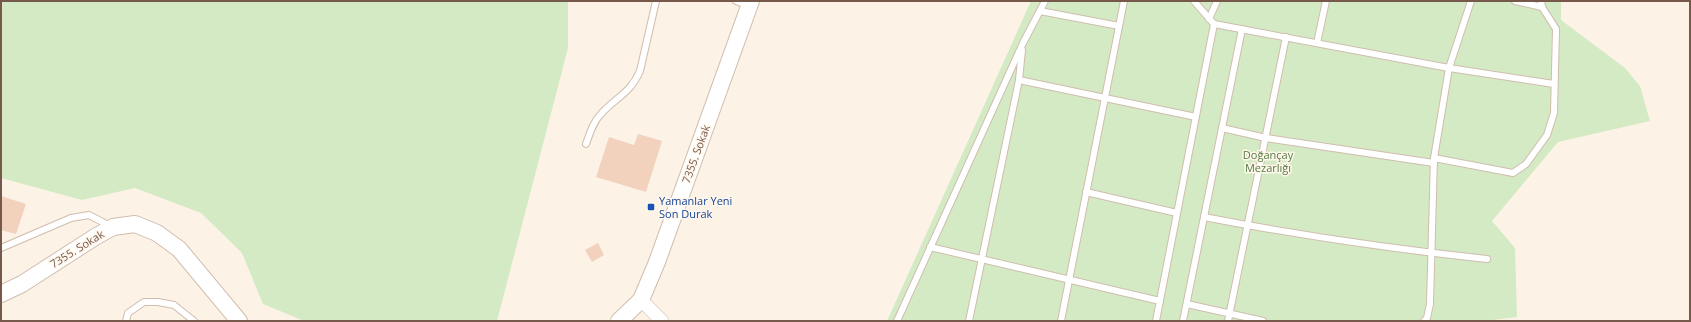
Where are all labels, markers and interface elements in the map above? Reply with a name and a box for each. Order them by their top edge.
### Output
street label: 7355. Sokak [678,122,713,185]
park label: Doğançay Mezarlığı [1243,147,1294,175]
place label: Yamanlar Yeni Son Durak [659,193,732,221]
marker: Yamanlar Yeni Son Durak [646,202,656,212]
street label: 7355. Sokak [47,226,107,271]

